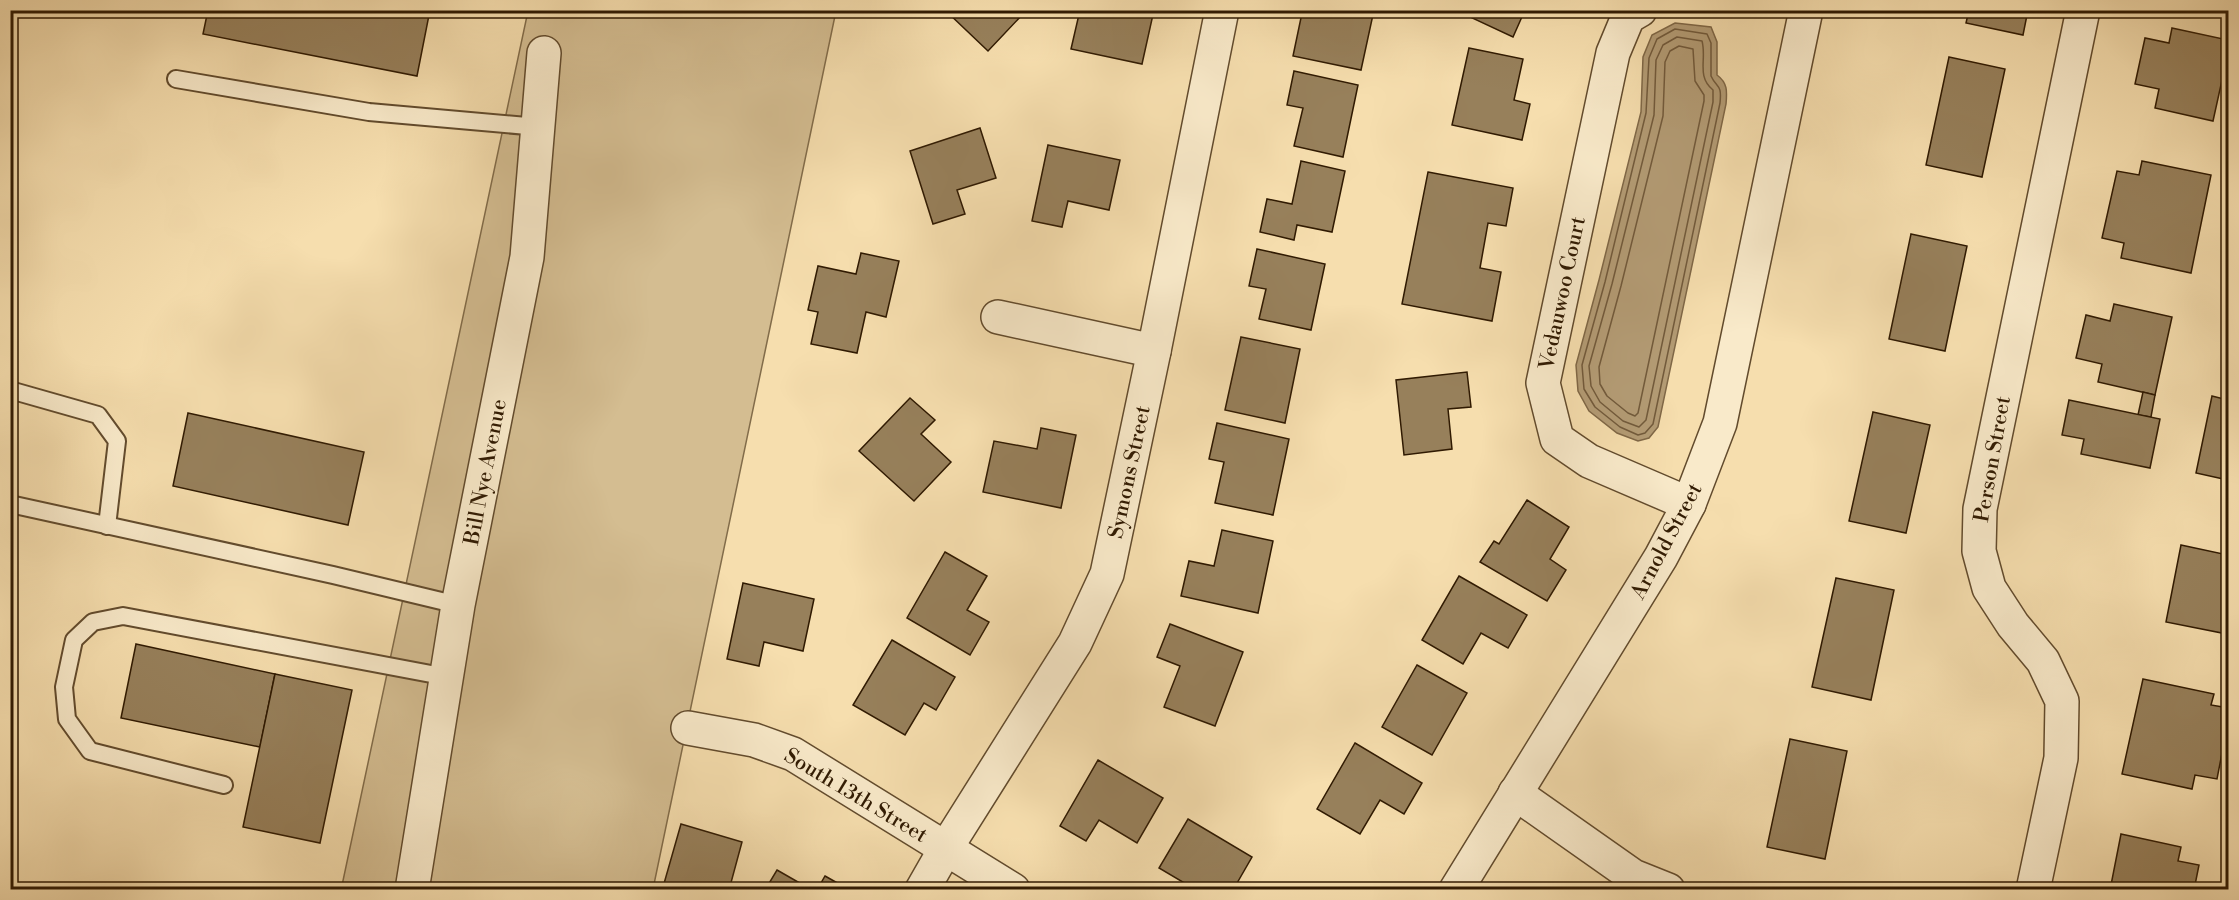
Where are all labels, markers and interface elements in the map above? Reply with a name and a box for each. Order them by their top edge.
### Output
street label: Vedauwoo Court [1534,214,1592,373]
street label: Person Street [1969,394,2017,524]
street label: Bill Nye Avenue [459,397,513,548]
street label: Symons Street [1103,403,1157,541]
street label: Arnold Street [1625,479,1709,605]
street label: South 13th Street [779,743,932,849]

